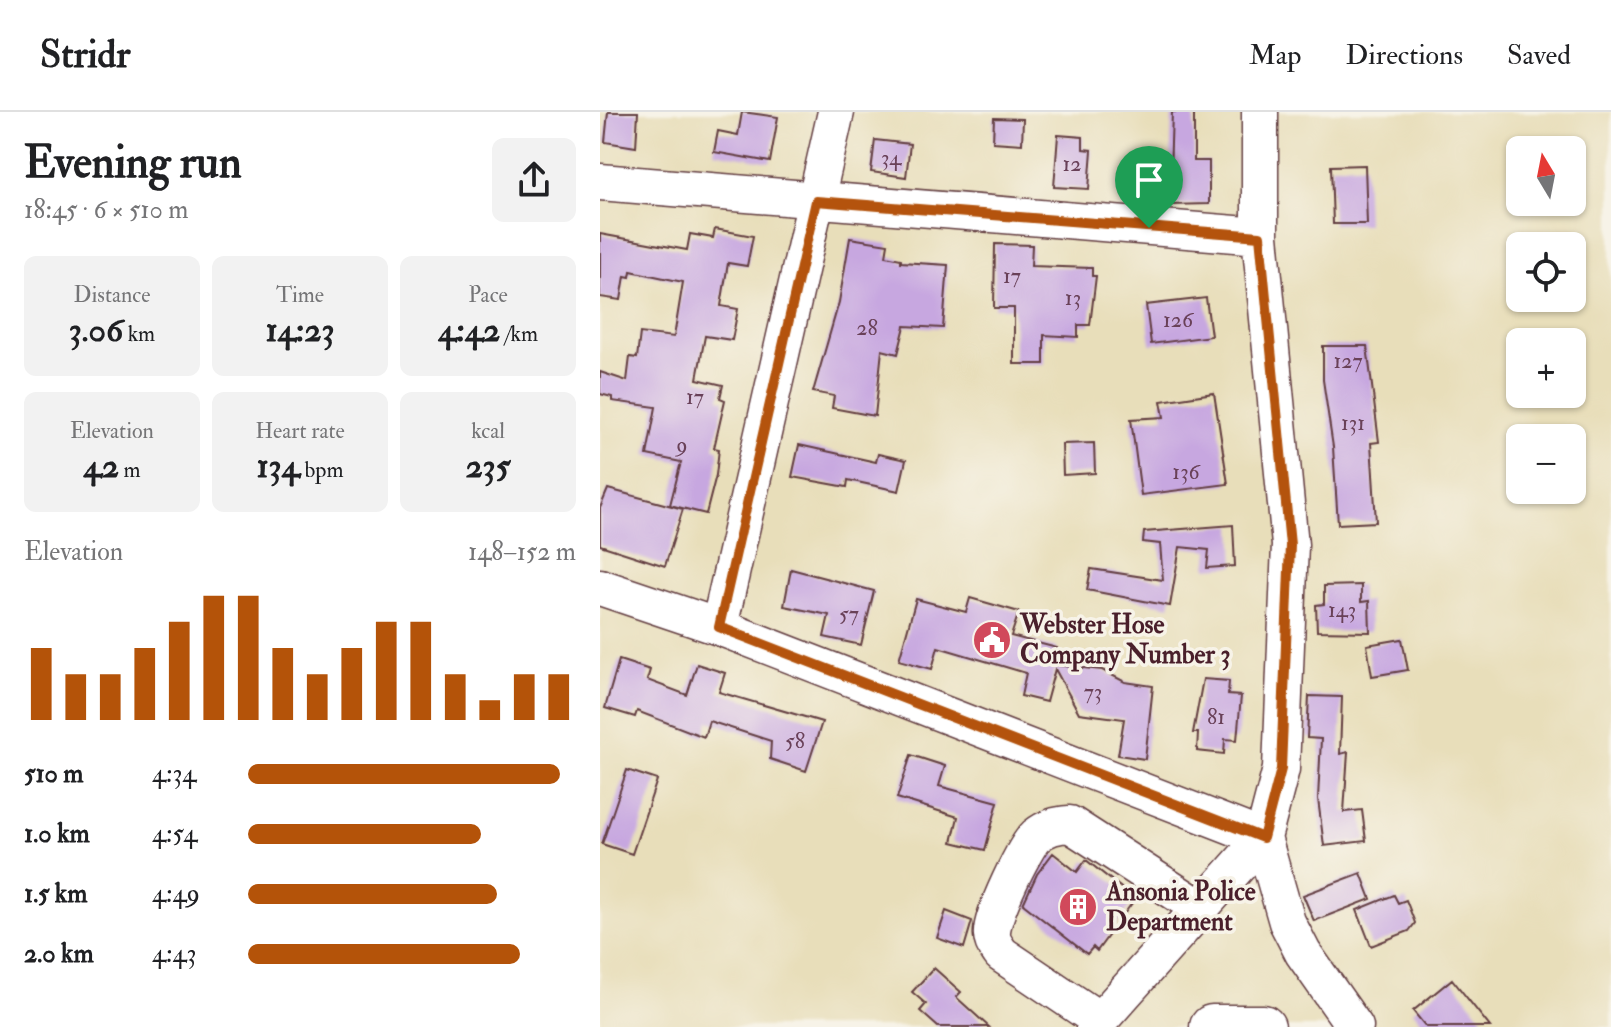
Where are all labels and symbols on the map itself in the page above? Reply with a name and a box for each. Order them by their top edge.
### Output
north arrow [1506,136,1586,216]
house number: 34 [881,144,902,172]
pin [1115,146,1183,228]
house number: 12 [1062,150,1082,178]
house number: 17 [1003,262,1021,290]
house number: 13 [1065,284,1081,312]
house number: 126 [1163,306,1195,334]
house number: 28 [856,314,878,342]
house number: 127 [1333,347,1363,375]
house number: 17 [686,383,704,411]
house number: 131 [1341,409,1365,437]
house number: 9 [674,431,688,459]
house number: 136 [1172,458,1202,486]
house number: 143 [1328,596,1356,624]
house number: 57 [839,600,859,628]
place label: Webster Hose Company Number 3 [1019,609,1230,672]
public building icon: Webster Hose Company Number 3 [971,619,1013,661]
house number: 73 [1084,678,1102,706]
house number: 81 [1207,703,1225,731]
house number: 58 [785,727,805,755]
place label: Ansonia Police Department [1105,876,1256,939]
building icon: Ansonia Police Department [1057,886,1099,928]

